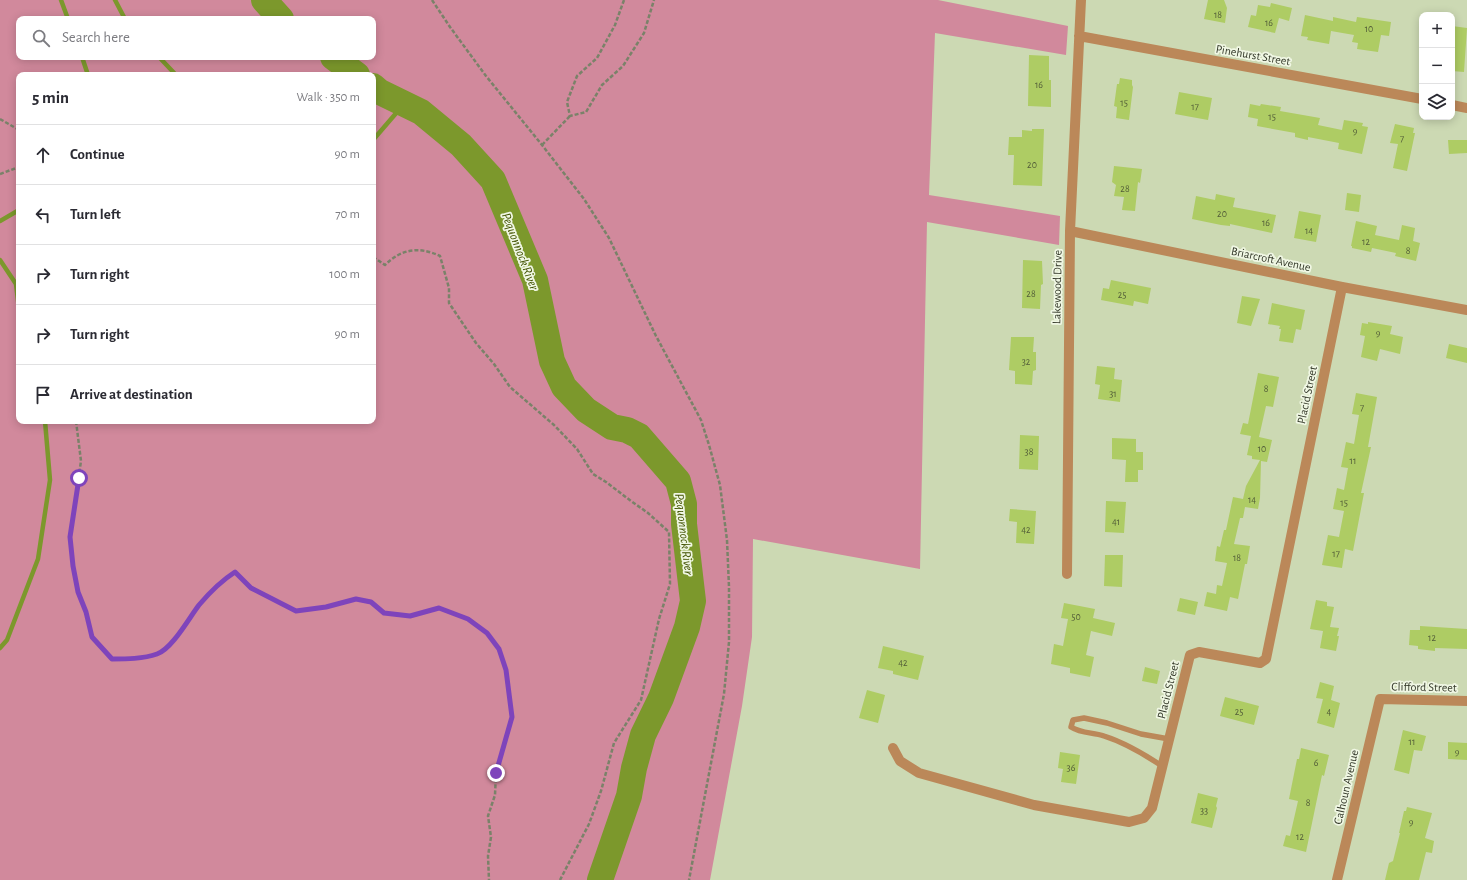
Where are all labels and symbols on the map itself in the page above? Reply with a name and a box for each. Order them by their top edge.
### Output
house number: 18 [1214,10,1222,20]
house number: 16 [1265,18,1273,28]
house number: 10 [1365,24,1373,34]
street label: Pinehurst Street [1215,43,1291,67]
house number: 16 [1035,80,1043,90]
house number: 15 [1120,98,1128,108]
house number: 17 [1191,102,1199,112]
house number: 15 [1268,112,1276,122]
house number: 9 [1353,126,1358,136]
house number: 7 [1400,134,1404,144]
house number: 20 [1027,160,1037,170]
house number: 28 [1120,184,1130,194]
house number: 20 [1217,209,1227,219]
water label: Pequonnock River [499,211,541,293]
house number: 16 [1262,218,1270,228]
house number: 14 [1305,226,1313,236]
house number: 12 [1362,237,1370,247]
street label: Briarcroft Avenue [1230,245,1312,273]
house number: 8 [1406,246,1411,256]
street label: Lakewood Drive [1050,250,1064,324]
house number: 28 [1026,289,1036,299]
house number: 25 [1118,290,1126,300]
house number: 9 [1376,328,1381,338]
house number: 32 [1022,357,1031,367]
street label: Placid Street [1295,365,1319,425]
house number: 8 [1264,384,1269,394]
house number: 31 [1109,389,1117,399]
house number: 7 [1360,403,1364,413]
house number: 10 [1258,444,1266,454]
house number: 38 [1025,447,1034,457]
house number: 11 [1350,456,1356,466]
route start [70,469,88,487]
water label: Pequonnock River [672,493,695,576]
house number: 14 [1248,495,1256,505]
house number: 15 [1340,498,1348,508]
house number: 41 [1112,517,1120,527]
house number: 42 [1021,525,1031,535]
house number: 17 [1332,549,1340,559]
house number: 18 [1233,553,1241,563]
house number: 50 [1071,612,1081,622]
house number: 12 [1428,633,1436,643]
house number: 42 [898,658,908,668]
street label: Placid Street [1155,660,1181,720]
street label: Clifford Street [1391,680,1457,694]
house number: 25 [1235,707,1243,717]
house number: 4 [1327,707,1332,717]
house number: 11 [1409,737,1415,747]
house number: 9 [1455,747,1460,757]
street label: Calhoun Avenue [1332,749,1360,825]
house number: 6 [1314,758,1319,768]
house number: 36 [1067,763,1076,773]
route end [487,764,505,782]
house number: 8 [1306,798,1311,808]
house number: 33 [1200,806,1208,816]
house number: 9 [1409,817,1414,827]
house number: 12 [1296,832,1304,842]

